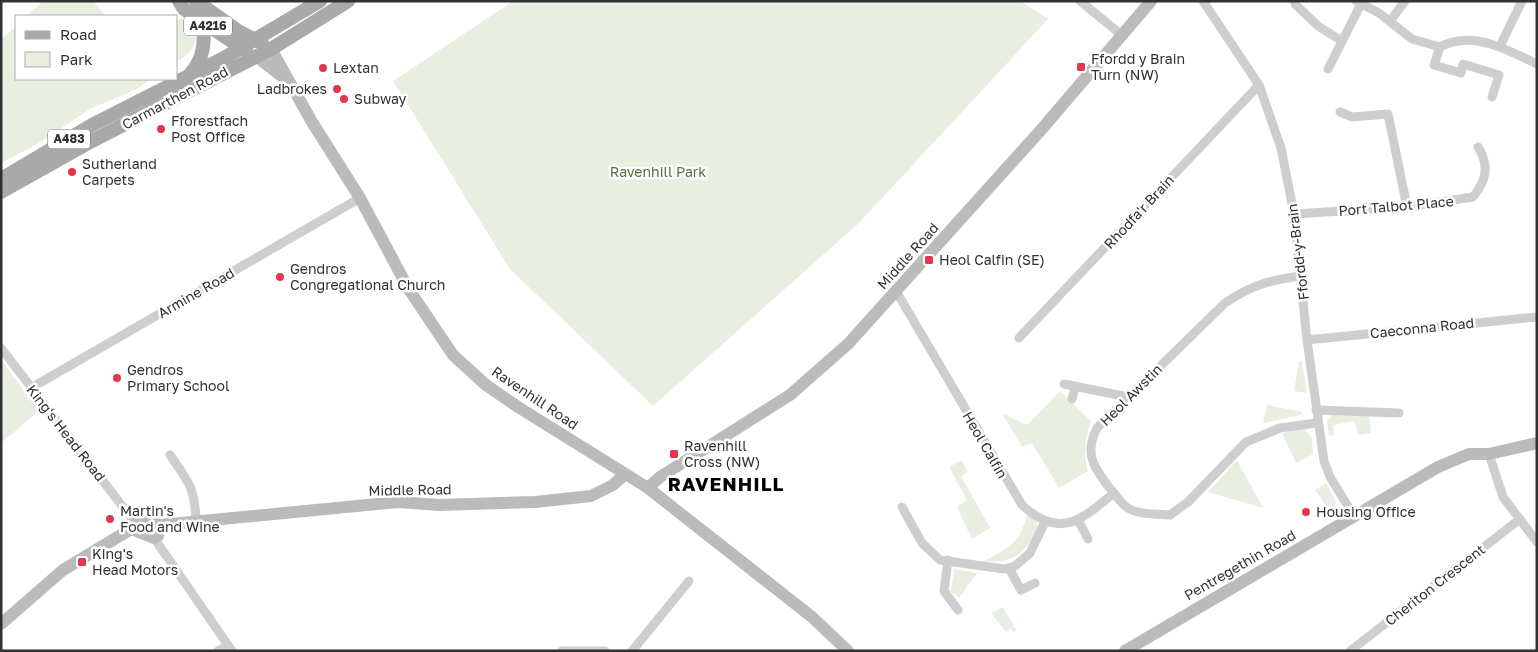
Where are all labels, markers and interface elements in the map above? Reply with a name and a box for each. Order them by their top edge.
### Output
legend [15,15,178,80]
road number: A4216 [184,16,232,36]
text: Road [60,25,97,43]
text: Park [60,50,93,68]
place label: Ffordd y Brain Turn (NW) [1091,50,1185,83]
place label: Lextan [333,59,379,76]
marker: Ffordd y Brain Turn (NW) [1075,61,1087,73]
street label: Carmarthen Road [119,62,231,133]
marker: Lextan [317,62,329,74]
place label: Ladbrokes [257,80,327,97]
marker: Ladbrokes [331,83,343,95]
place label: Subway [354,90,407,107]
marker: Subway [338,93,350,105]
place label: Fforestfach Post Office [171,112,248,145]
marker: Fforestfach Post Office [155,123,167,135]
road number: A483 [48,130,90,148]
place label: Sutherland Carpets [82,155,157,188]
park label: Ravenhill Park [610,163,706,180]
marker: Sutherland Carpets [66,166,78,178]
street label: Rhodfa'r Brain [1100,171,1177,252]
street label: Port Talbot Place [1338,192,1454,219]
street label: Ffordd-y-Brain [1283,203,1312,301]
street label: Middle Road [873,219,942,292]
place label: Heol Calfin (SE) [939,251,1045,268]
marker: Heol Calfin (SE) [923,254,935,266]
place label: Gendros Congregational Church [290,260,445,293]
street label: Armine Road [154,264,237,321]
marker: Gendros Congregational Church [274,271,286,283]
street label: Caeconna Road [1369,314,1475,341]
street label: Heol Awstin [1096,360,1165,429]
place label: Gendros Primary School [127,361,229,394]
street label: Ravenhill Road [489,362,582,433]
marker: Gendros Primary School [111,372,123,384]
street label: King's Head Road [23,381,109,484]
street label: Heol Calfin [960,408,1011,481]
place label: Ravenhill Cross (NW) [684,437,760,470]
marker: Ravenhill Cross (NW) [668,448,680,460]
district label: RAVENHILL [668,472,784,495]
street label: Middle Road [368,480,452,499]
place label: Martin's Food and Wine [120,502,220,535]
place label: Housing Office [1316,503,1416,520]
marker: Housing Office [1300,506,1312,518]
marker: Martin's Food and Wine [104,513,116,525]
street label: Pentregethin Road [1181,526,1298,603]
street label: Cheriton Crescent [1381,540,1488,629]
place label: King's Head Motors [92,545,178,578]
marker: King's Head Motors [76,556,88,568]

